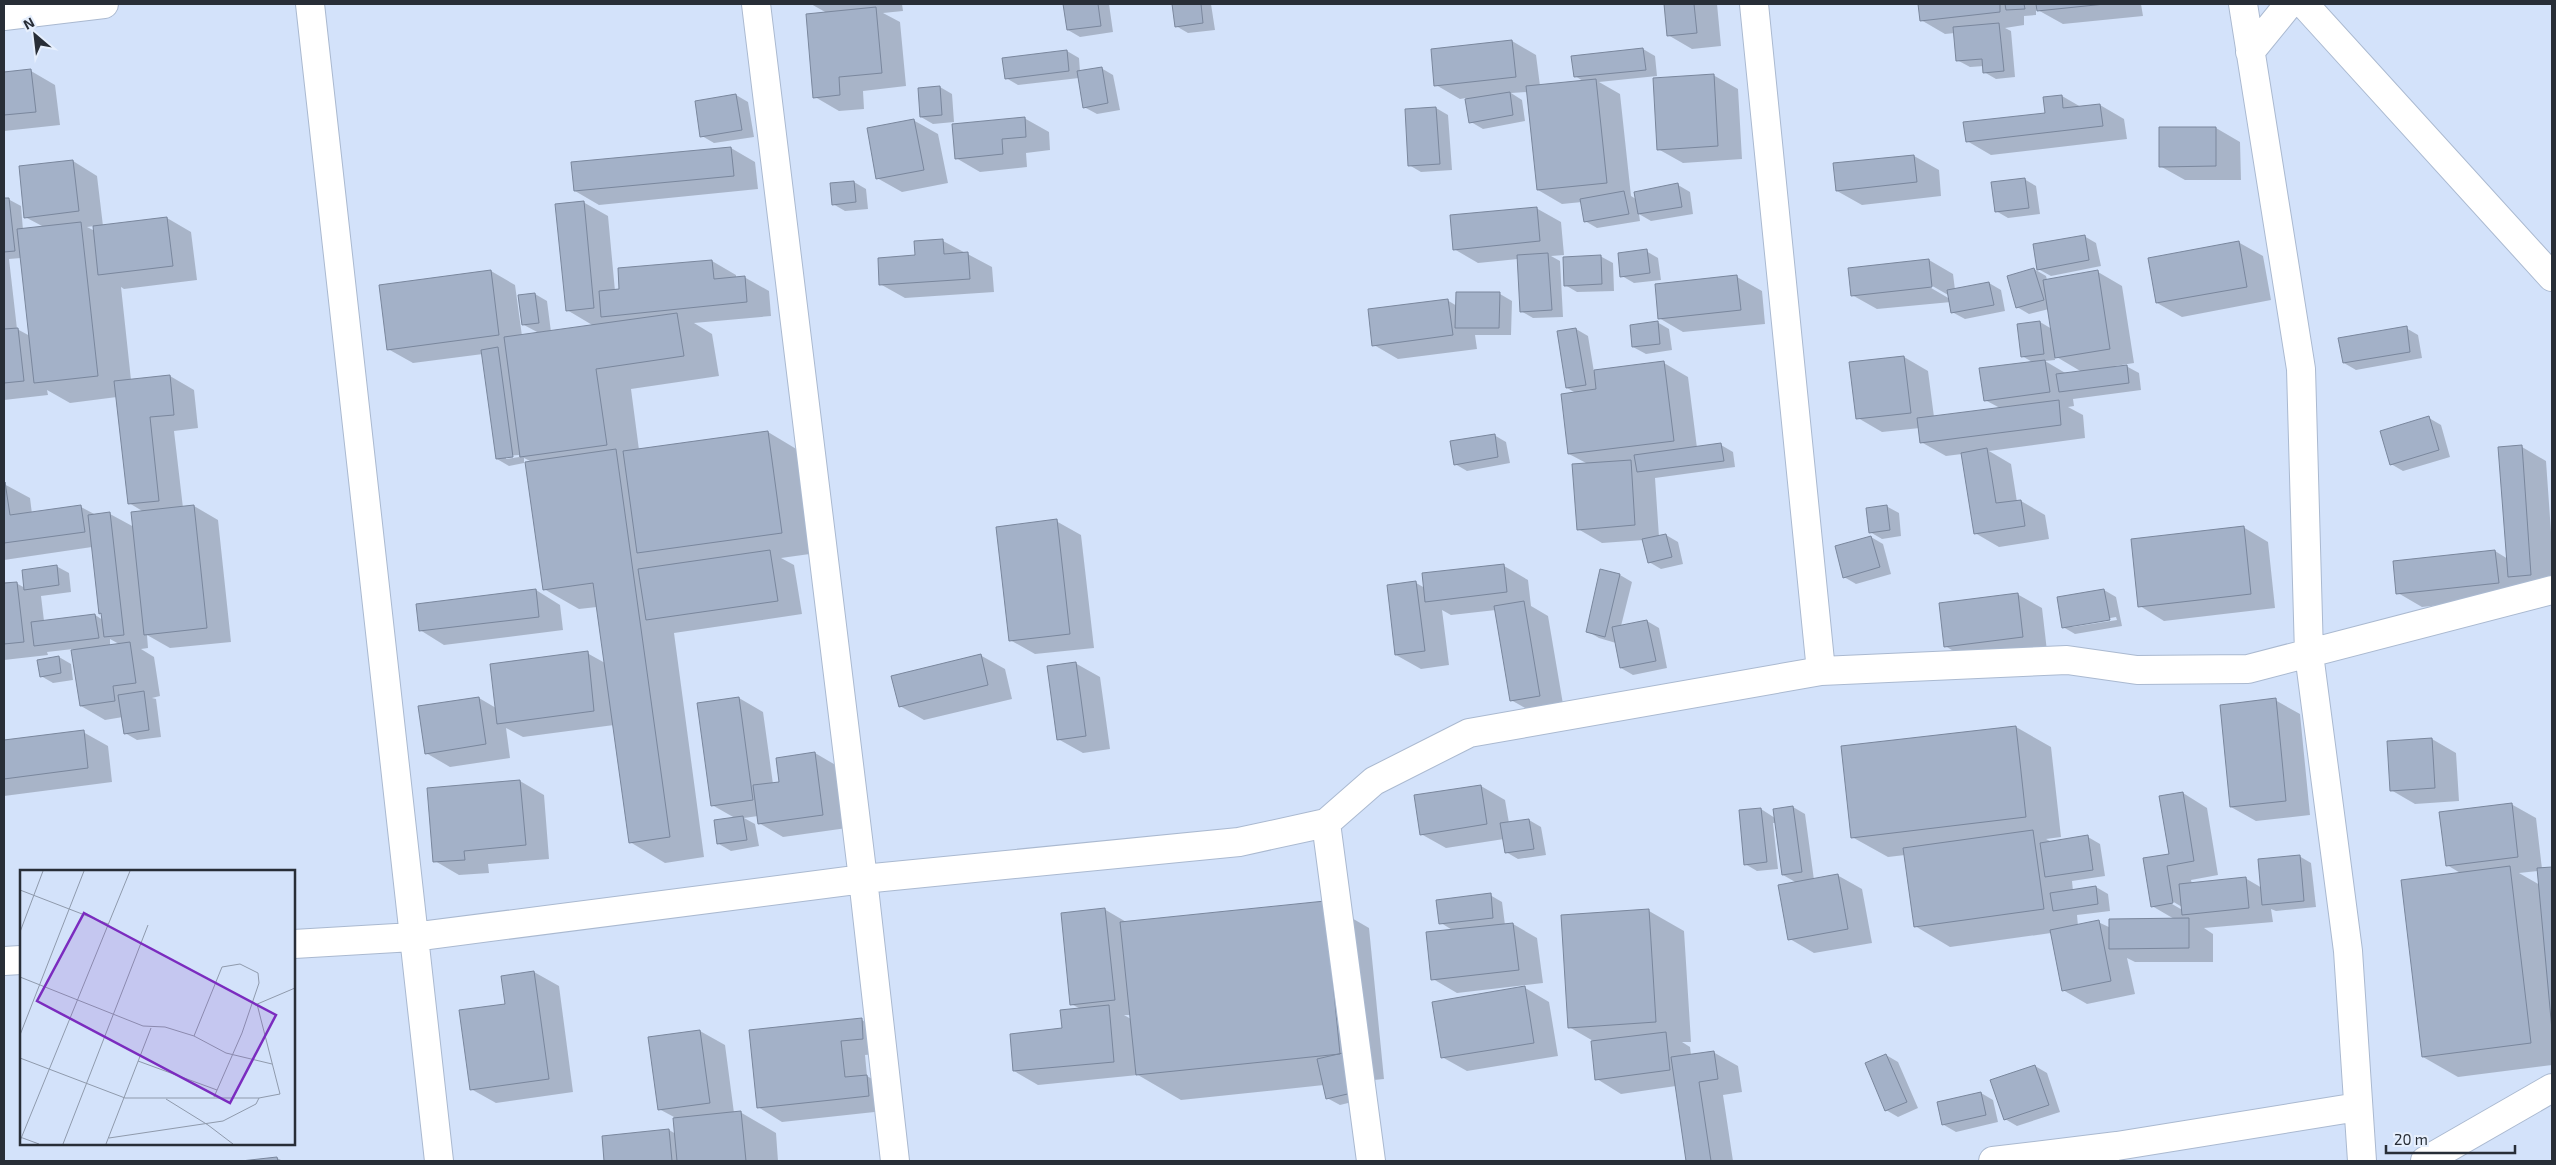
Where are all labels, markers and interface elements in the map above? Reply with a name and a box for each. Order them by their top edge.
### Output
north arrow [10,10,60,60]
text: N [20,13,37,33]
inset map [20,870,295,1145]
scale bar [2386,1122,2515,1154]
text: 20 m [2394,1130,2428,1148]

